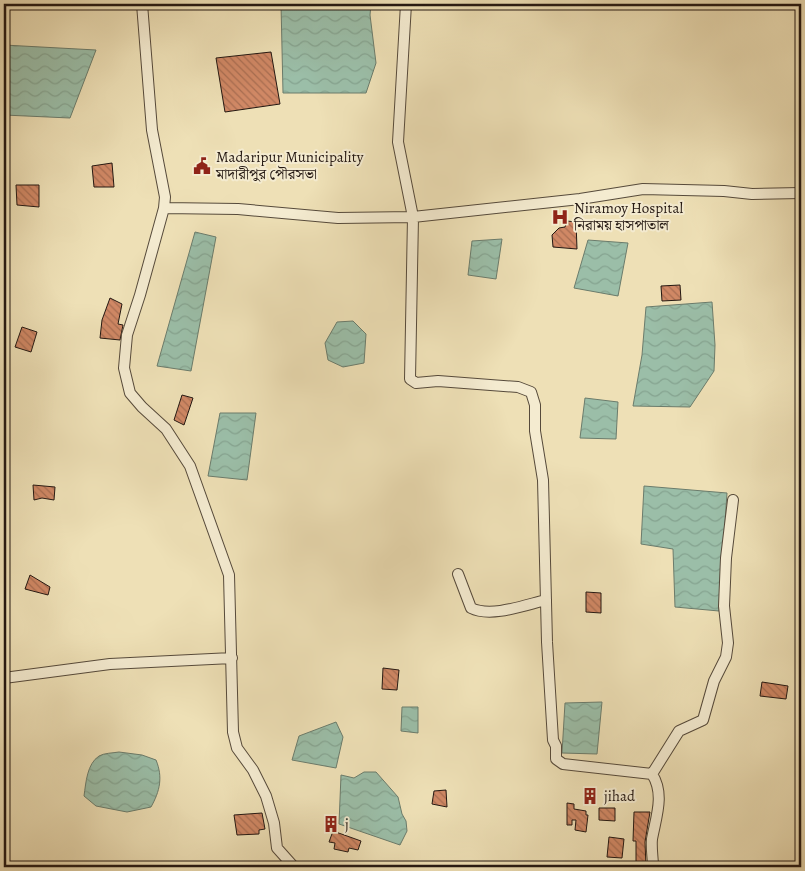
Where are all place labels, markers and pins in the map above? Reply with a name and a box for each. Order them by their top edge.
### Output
place label: Madaripur Municipality মাদারীপুর পৌরসভা [215,147,364,184]
public building icon: Madaripur Municipality মাদারীপুর পৌরসভা [192,156,212,176]
place label: Niramoy Hospital নিরাময় হাসপাতাল [573,198,683,235]
hospital icon: Niramoy Hospital নিরাময় হাসপাতাল [550,207,570,227]
building icon: jihad [580,786,600,806]
place label: jihad [604,786,636,806]
building icon: j [321,814,341,834]
place label: j [345,814,349,834]

